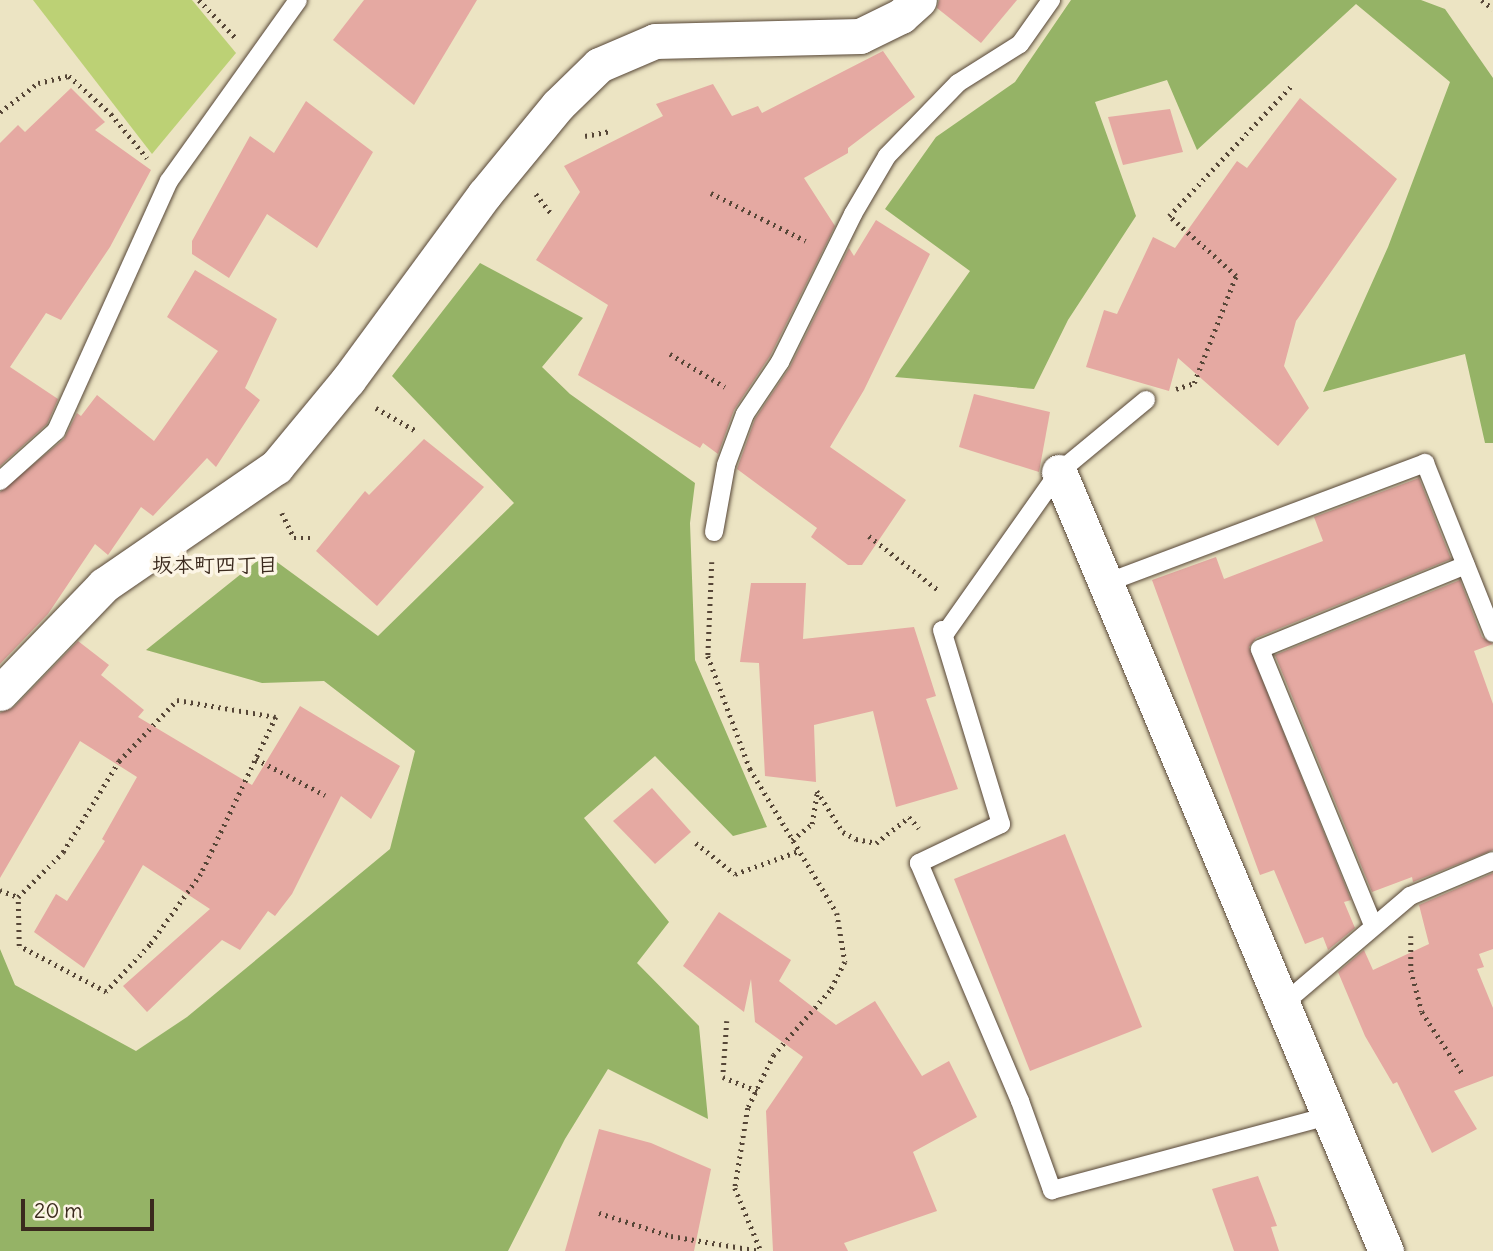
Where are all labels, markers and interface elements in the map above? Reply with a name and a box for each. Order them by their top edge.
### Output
district label: 坂本町四丁目 [152,552,278,578]
scale bar [24,1184,158,1228]
text: 20 m [34,1197,83,1224]

